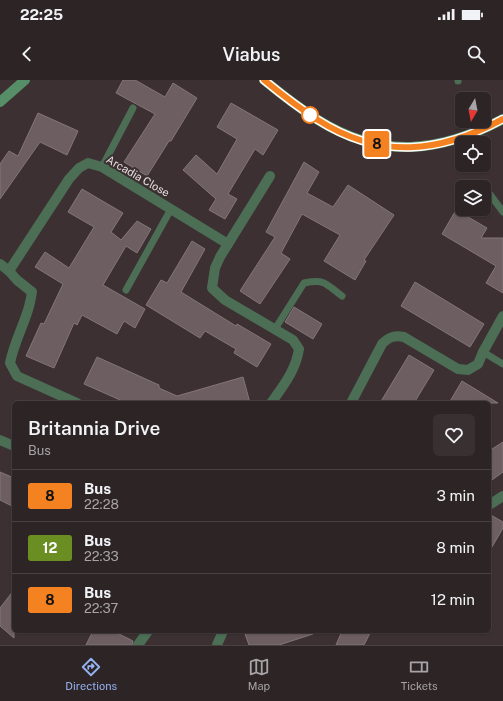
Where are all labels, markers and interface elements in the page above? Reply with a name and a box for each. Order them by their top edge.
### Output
text: 22:25 [20,6,63,23]
icon: back [16,43,38,65]
icon: search [465,43,487,65]
text: Viabus [223,44,280,65]
north arrow [455,92,491,128]
map controls [455,92,491,216]
unlabelled marker [301,106,319,124]
line badge: 8 [364,131,390,157]
text: 8 [372,136,382,152]
button: locate [455,136,491,172]
street label: Arcadia Close [104,153,172,199]
button: layers [455,180,491,216]
button: heart [433,414,475,456]
text: Britannia Drive [28,417,160,439]
text: Bus [28,443,51,458]
text: Bus [84,480,111,497]
text: 3 min [436,487,475,504]
text: 8 [45,488,55,504]
text: 22:28 [84,497,119,512]
text: Bus [84,532,111,549]
text: 8 min [436,539,475,556]
text: 12 [43,540,57,556]
text: 22:33 [84,549,119,564]
text: Bus [84,584,111,601]
text: 12 min [431,591,475,608]
text: 8 [45,592,55,608]
text: 22:37 [84,601,118,616]
tab: Directions [65,656,117,692]
tab: Map [248,656,270,692]
tab: Tickets [401,656,438,692]

